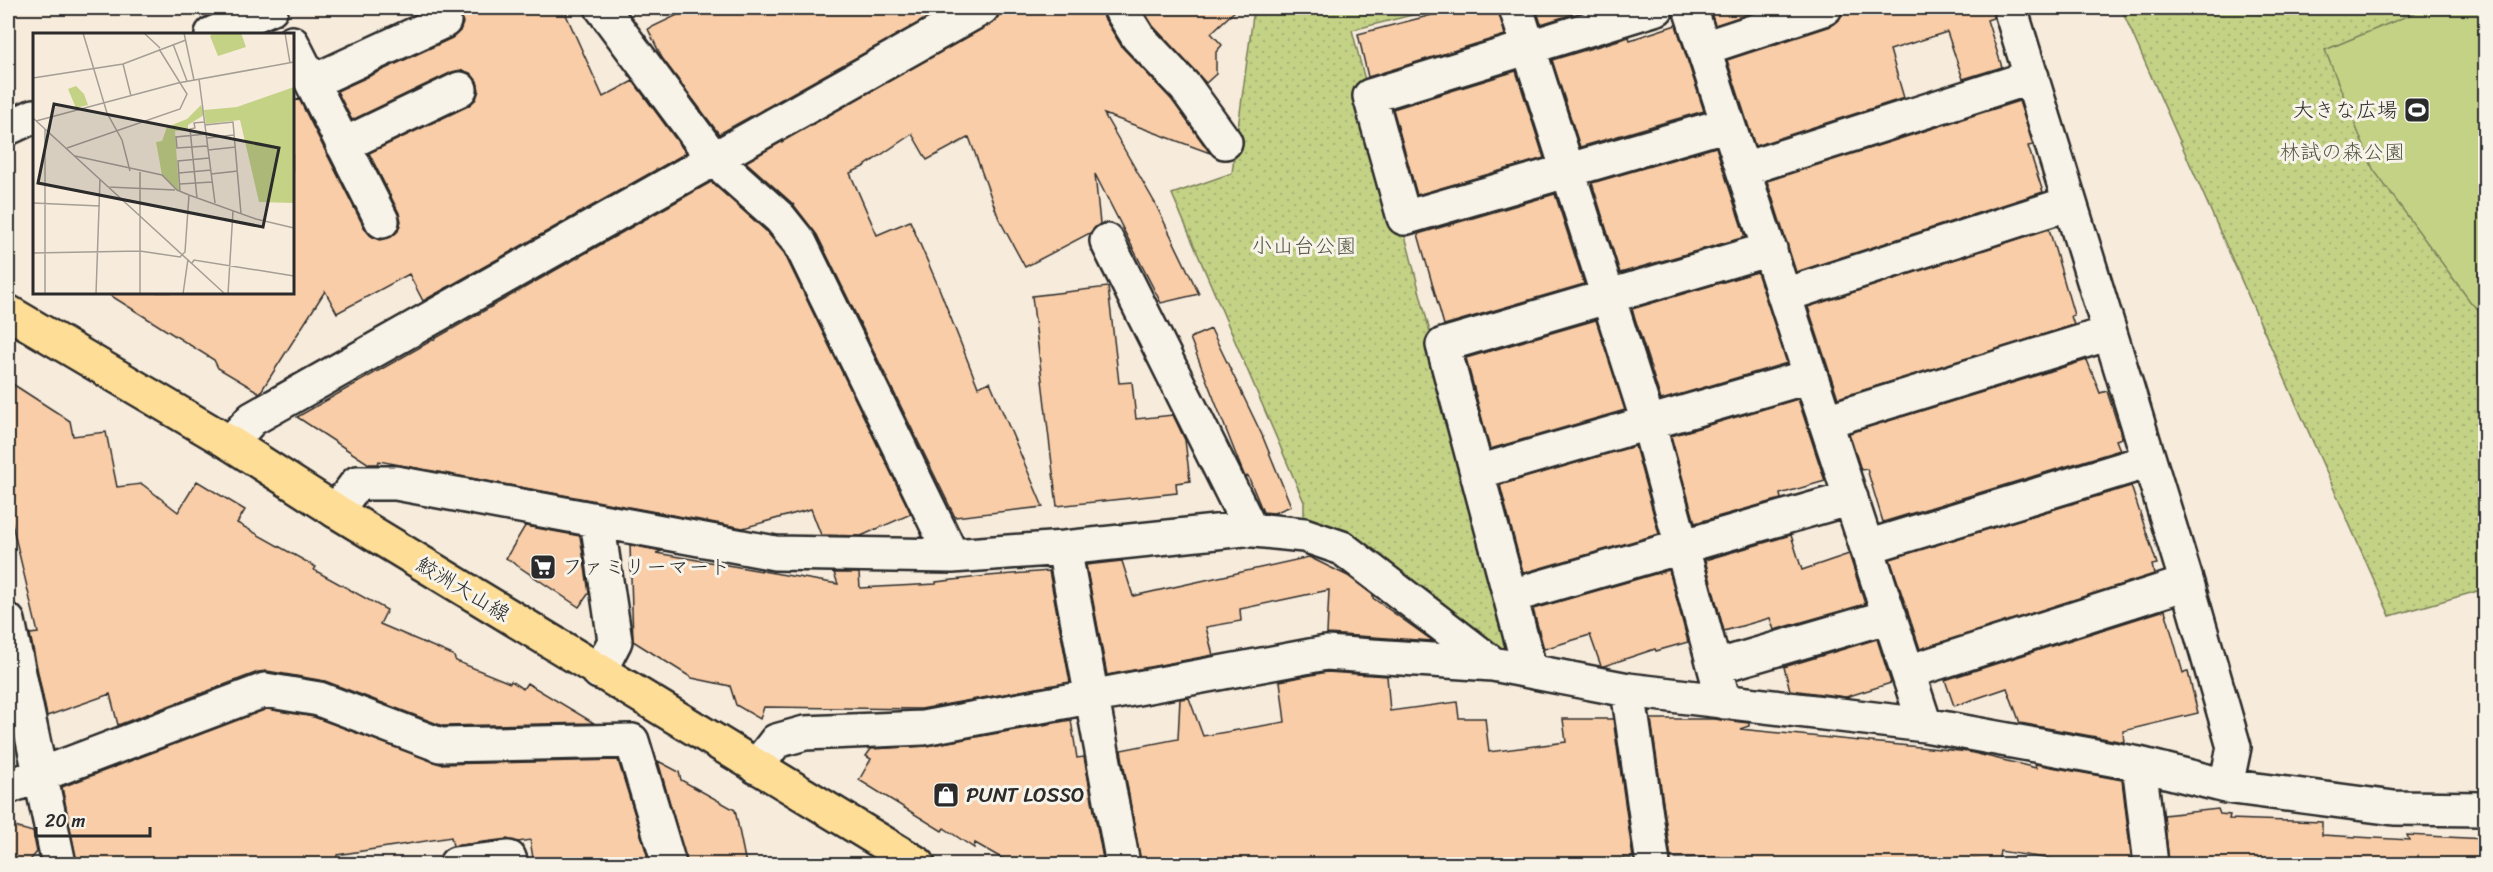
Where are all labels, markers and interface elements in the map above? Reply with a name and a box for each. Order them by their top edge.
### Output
inset map [33,33,294,294]
place label: 大きな広場 [2293,91,2398,129]
sports icon: 大きな広場 [2402,95,2432,125]
park label: 林試の森公園 [2279,133,2405,171]
park label: 小山台公園 [1252,227,1357,265]
street label: 鮫洲大山線 [408,546,518,632]
place label: ファミリーマート [562,548,730,586]
supermarket icon: ファミリーマート [528,552,558,582]
place label: PUNT LOSSO [966,776,1085,814]
shop icon: PUNT LOSSO [931,780,961,810]
scale bar [36,800,150,838]
text: 20 m [45,805,85,837]

